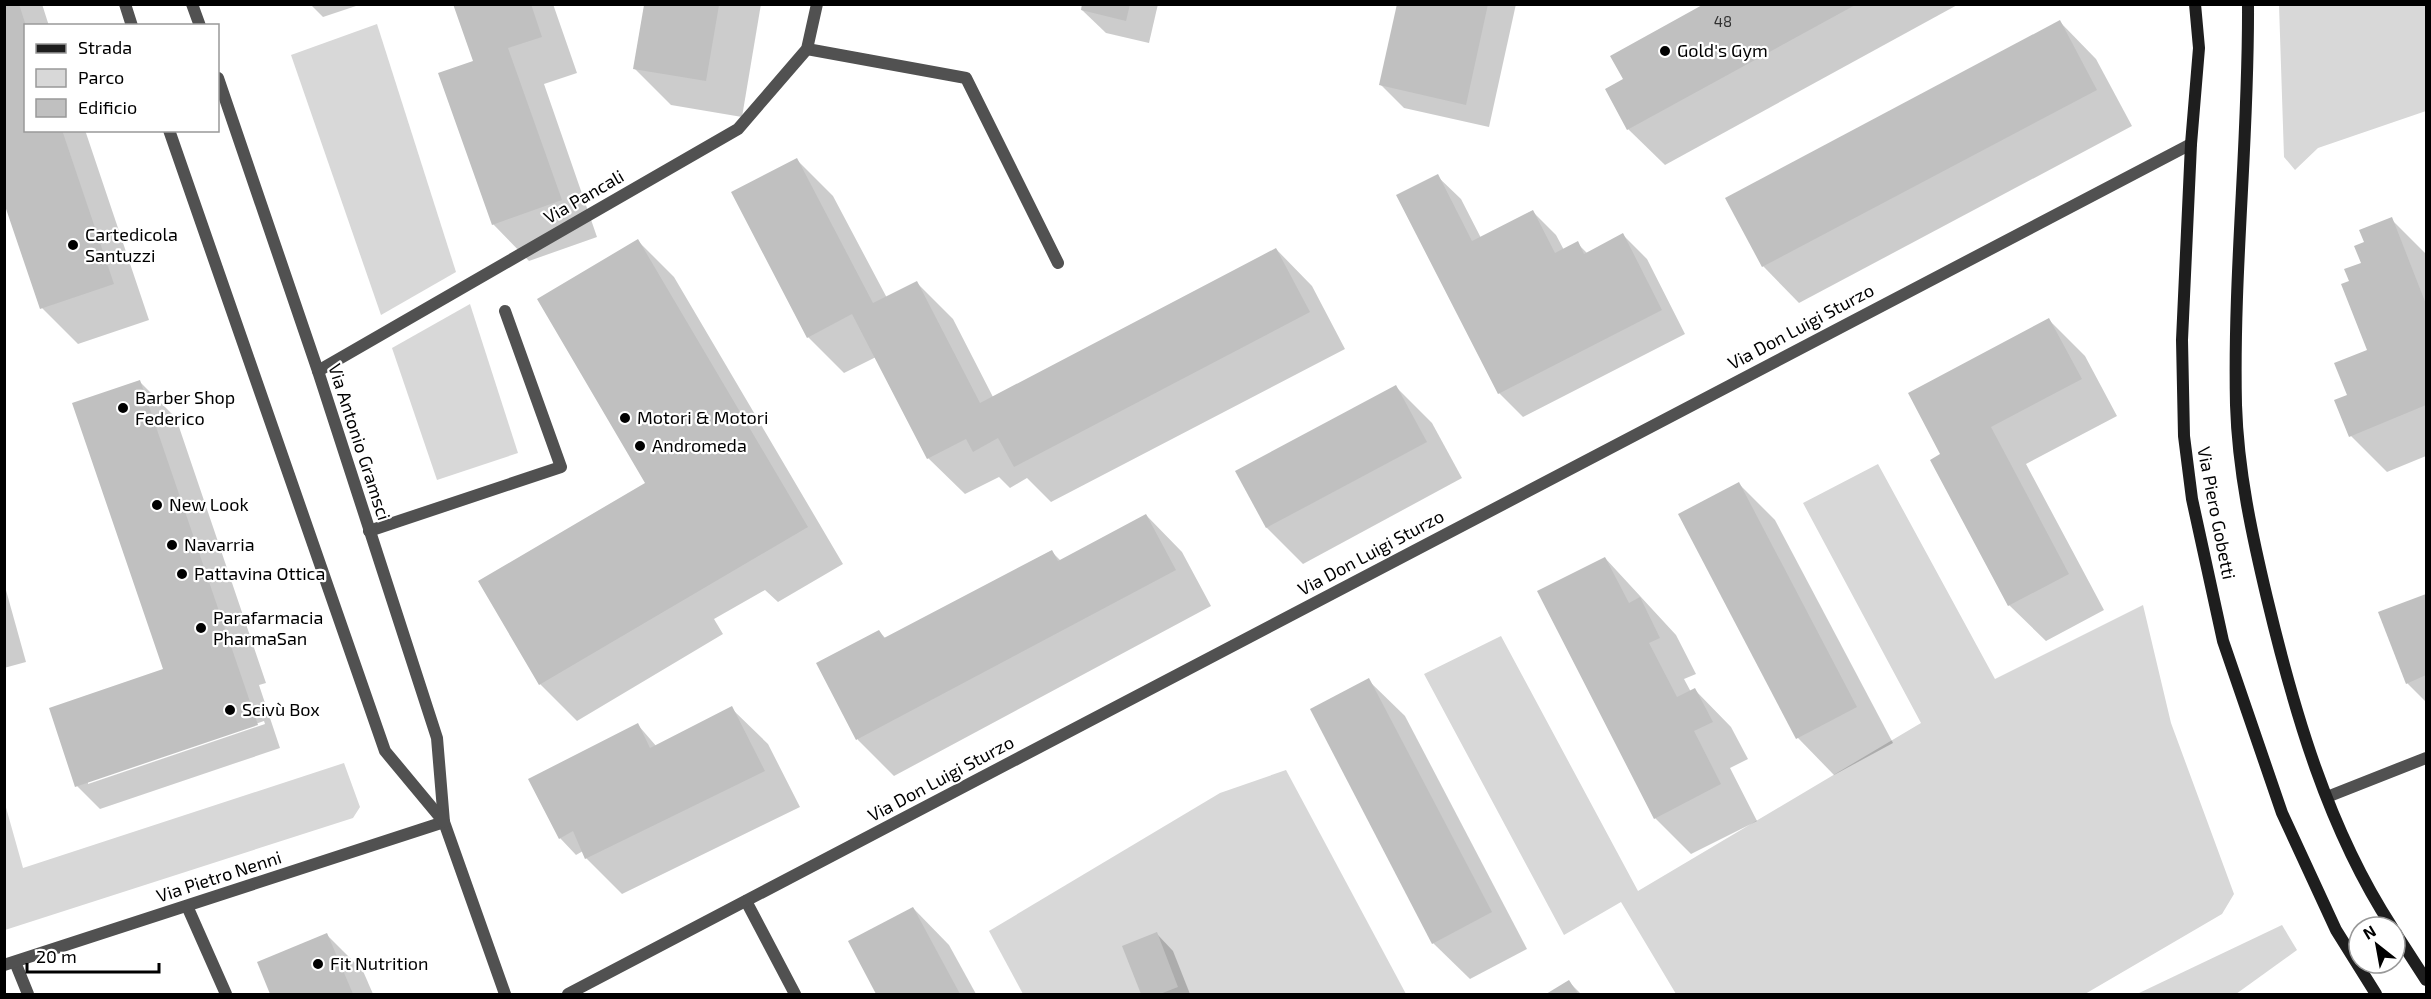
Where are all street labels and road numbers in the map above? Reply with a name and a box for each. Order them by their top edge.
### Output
street label: Via Pancali [540,164,627,228]
street label: Via Don Luigi Sturzo [1724,278,1877,374]
street label: Via Antonio Gramsci [324,361,396,523]
street label: Via Piero Gobetti [2193,444,2241,581]
street label: Via Don Luigi Sturzo [1294,504,1447,600]
street label: Via Don Luigi Sturzo [864,730,1017,826]
street label: Via Pietro Nenni [154,846,284,907]

